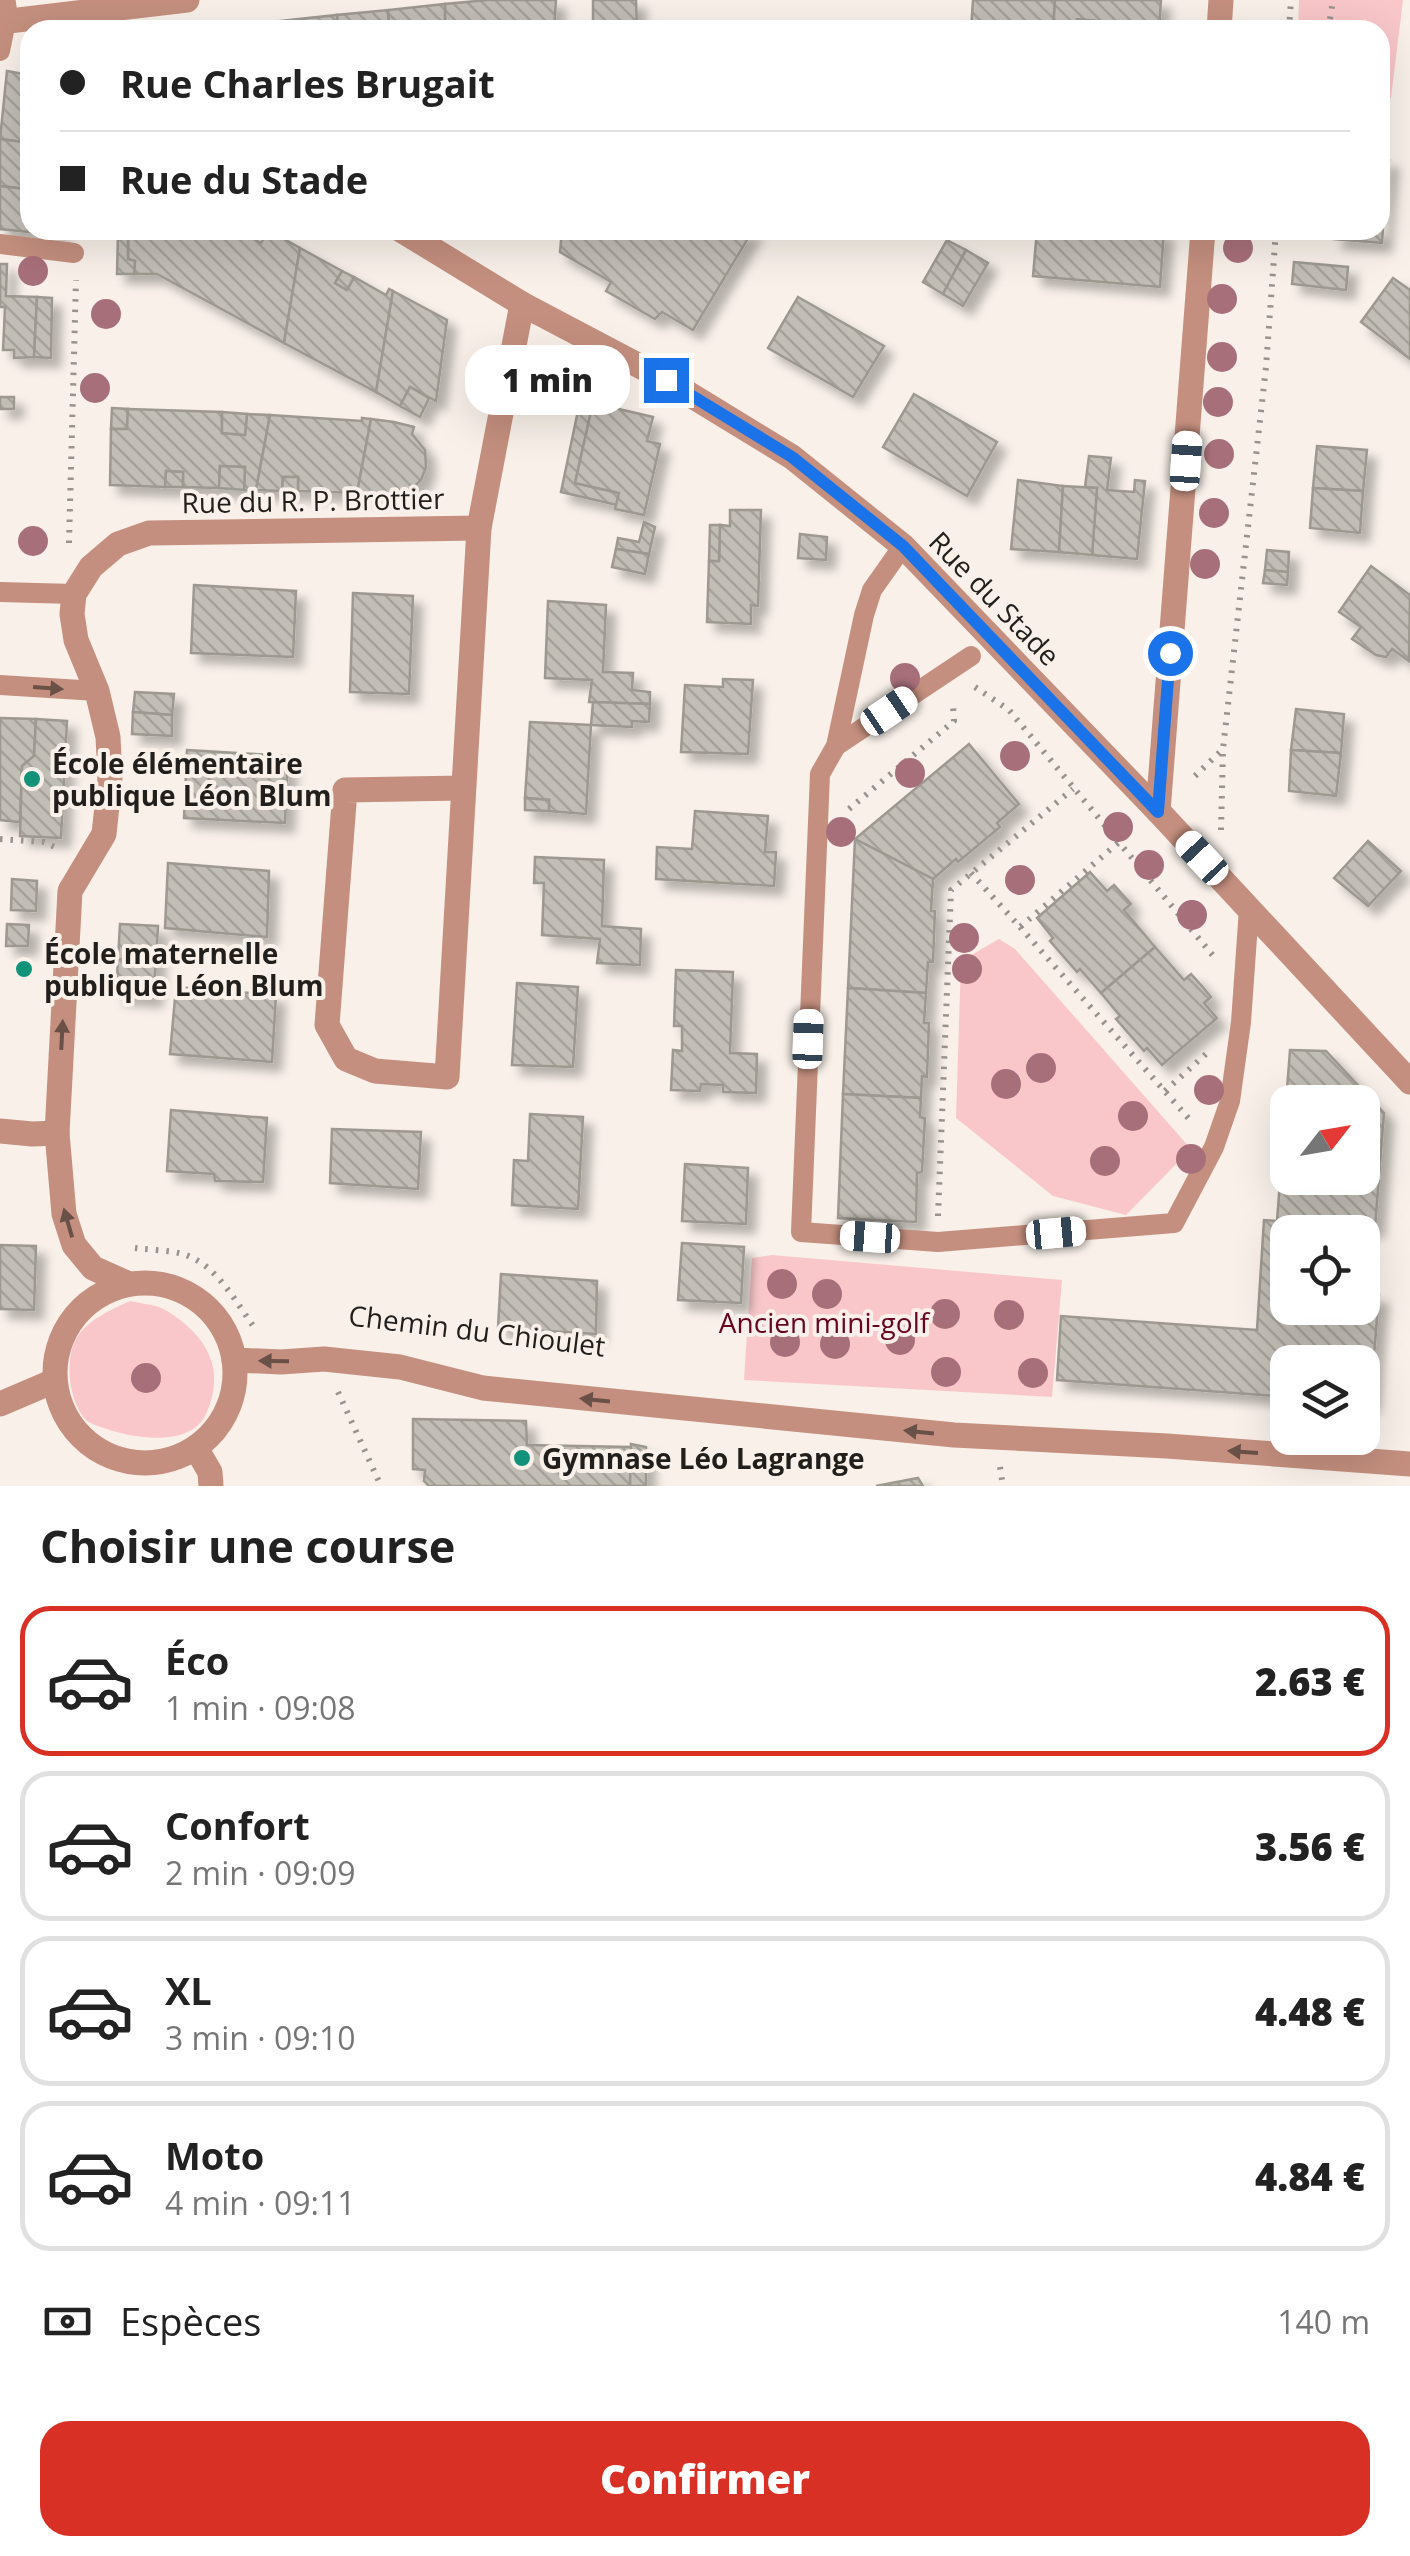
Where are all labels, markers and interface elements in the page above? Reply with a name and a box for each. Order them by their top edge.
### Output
text: Rue Charles Brugait [120,57,495,109]
text: Rue du Stade [120,153,368,205]
callout: 1 min [466,345,631,415]
text: 1 min [502,358,593,401]
route end [644,358,689,403]
car [1169,430,1203,492]
street label: Rue du R. P. Brottier [181,479,445,521]
street label: Rue du Stade [921,523,1069,673]
route start [1148,631,1193,676]
one-way arrow [33,680,65,696]
car [856,682,922,740]
place label: École élémentaire publique Léon Blum [52,744,332,814]
marker: École élémentaire publique Léon Blum [21,768,43,790]
car [1171,826,1233,890]
place label: École maternelle publique Léon Blum [44,934,324,1004]
marker: École maternelle publique Léon Blum [13,958,35,980]
car [792,1008,824,1070]
one-way arrow [54,1019,70,1051]
north arrow [1270,1085,1380,1195]
map controls [1270,1085,1380,1455]
one-way arrow [60,1208,75,1238]
car [1025,1215,1087,1251]
button: locate [1270,1215,1380,1325]
car [839,1220,901,1254]
street label: Chemin du Chioulet [347,1295,607,1365]
park label: Ancien mini-golf [719,1303,931,1341]
button: layers [1270,1345,1380,1455]
one-way arrow [258,1352,290,1368]
one-way arrow [579,1392,611,1408]
one-way arrow [902,1423,934,1439]
place label: Gymnase Léo Lagrange [542,1439,865,1477]
one-way arrow [1226,1444,1258,1460]
marker: Gymnase Léo Lagrange [511,1447,533,1469]
text: Choisir une course [40,1515,455,1576]
text: Éco [165,1634,229,1686]
icon: car [45,1636,135,1726]
text: 2.63 € [1255,1655,1365,1707]
text: 1 min · 09:08 [165,1686,356,1729]
text: Confort [165,1799,310,1851]
icon: car [45,1801,135,1891]
text: 3.56 € [1255,1820,1365,1872]
text: 2 min · 09:09 [165,1851,356,1894]
text: XL [165,1964,212,2016]
icon: car [45,1966,135,2056]
text: 4.48 € [1255,1985,1365,2037]
text: 3 min · 09:10 [165,2016,356,2059]
text: Moto [165,2129,264,2181]
icon: car [45,2131,135,2221]
text: 4.84 € [1255,2150,1365,2202]
text: 4 min · 09:11 [165,2181,356,2224]
icon: cash [40,2294,95,2349]
text: Espèces [120,2295,261,2347]
text: 140 m [1277,2300,1370,2343]
button: Confirmer [40,2421,1370,2536]

